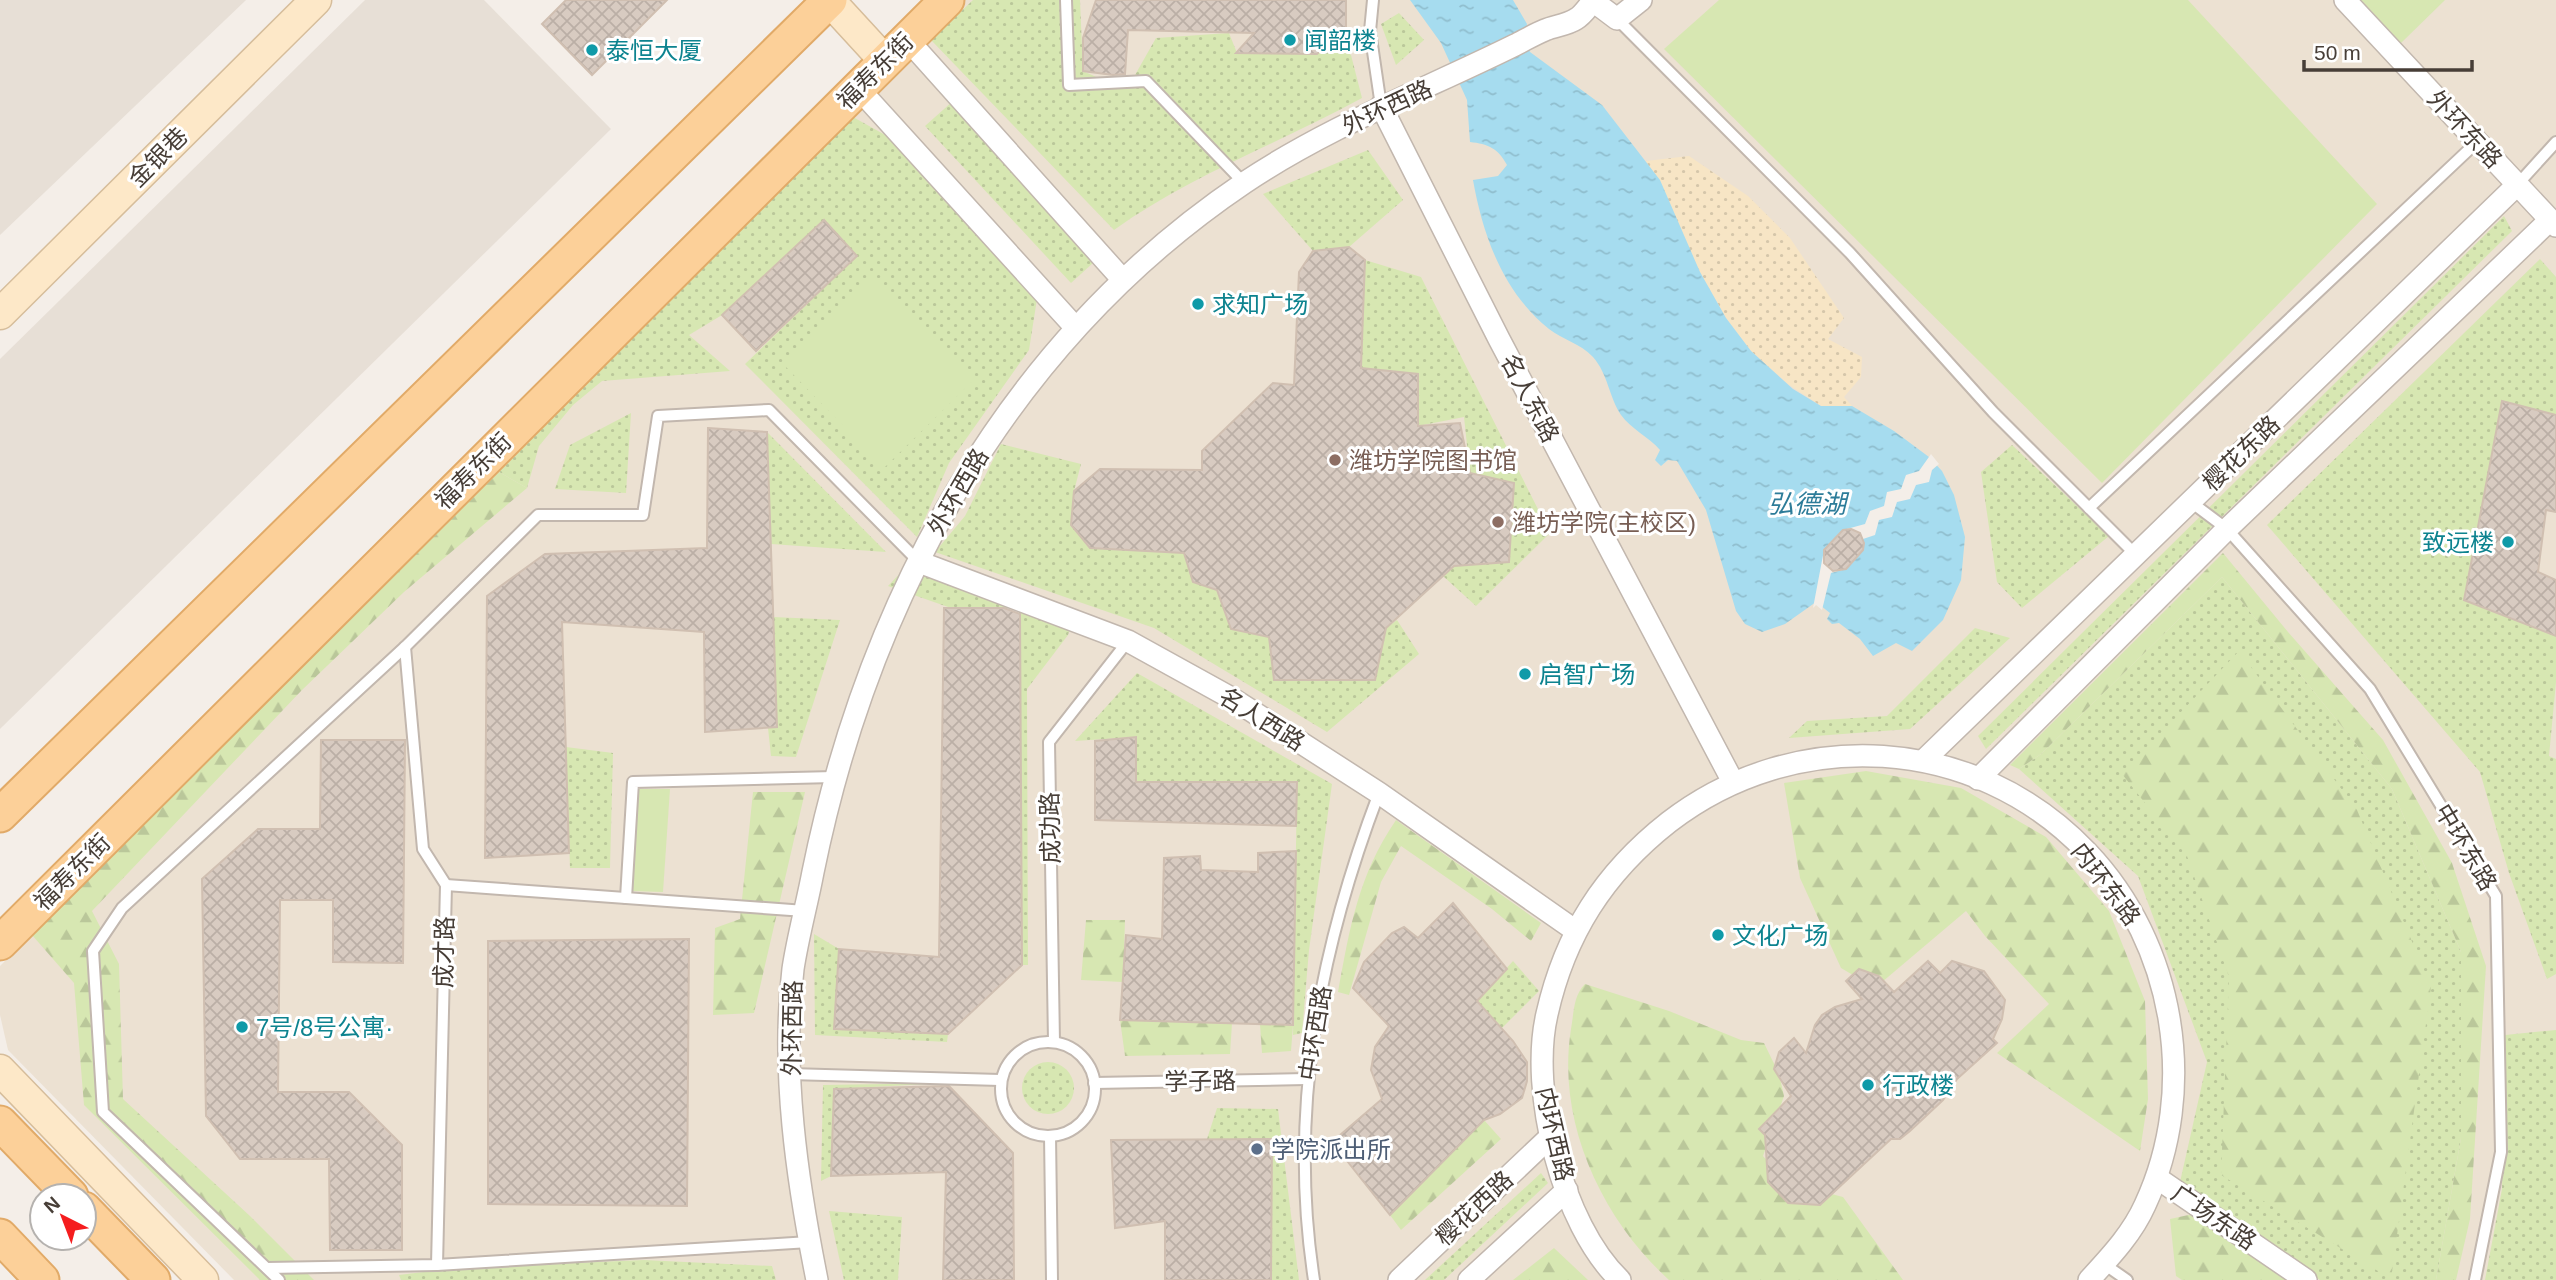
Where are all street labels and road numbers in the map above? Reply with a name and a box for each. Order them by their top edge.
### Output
street label: 福寿东街 [832,28,918,114]
street label: 外环西路 [1338,74,1436,140]
street label: 外环东路 [2422,85,2508,173]
street label: 金银巷 [123,122,193,192]
street label: 名人东路 [1496,349,1564,447]
street label: 樱花东路 [2197,410,2285,496]
street label: 福寿东街 [430,428,516,514]
street label: 外环西路 [922,444,994,540]
street label: 名人西路 [1214,682,1310,756]
street label: 成功路 [1036,792,1064,864]
street label: 中环东路 [2430,799,2502,895]
street label: 福寿东街 [29,829,115,915]
street label: 内环东路 [2066,838,2146,930]
street label: 成才路 [430,916,458,988]
street label: 外环西路 [778,980,806,1076]
street label: 中环西路 [1294,983,1336,1083]
street label: 学子路 [1164,1067,1236,1095]
street label: 内环西路 [1531,1084,1579,1184]
street label: 樱花西路 [1430,1165,1518,1251]
street label: 广场东路 [2167,1179,2261,1255]

